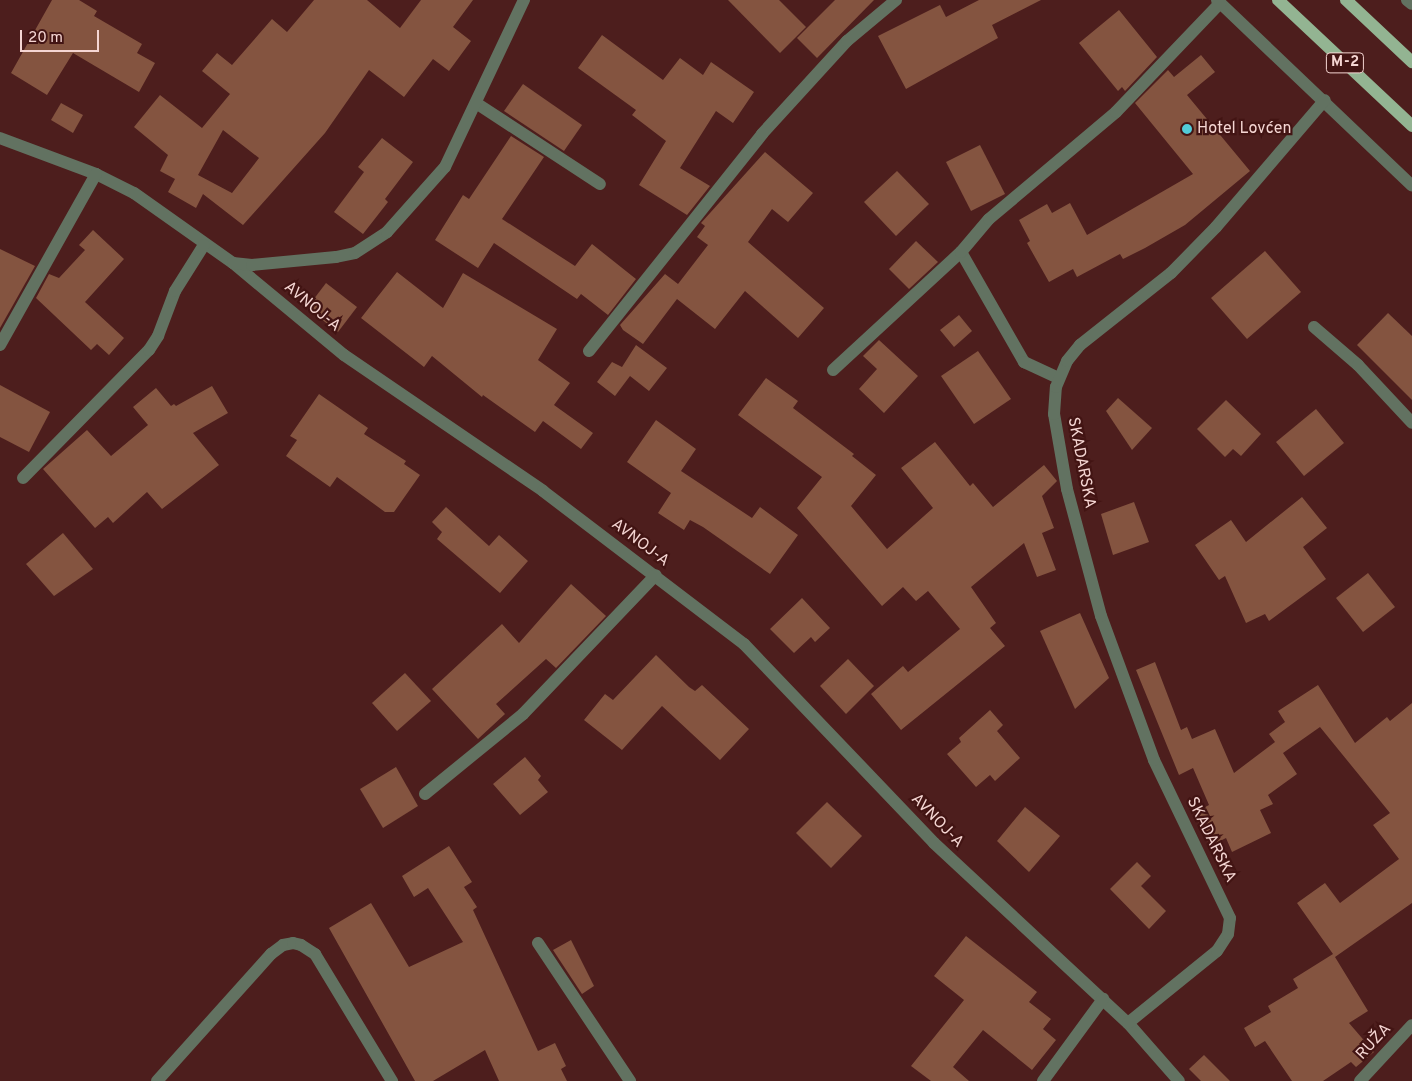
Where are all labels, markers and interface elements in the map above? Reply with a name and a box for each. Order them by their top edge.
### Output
scale bar [22,20,101,52]
text: 20 m [28,29,63,48]
road number: M-2 [1325,50,1365,76]
place label: Hotel Lovćen [1197,119,1292,139]
marker: Hotel Lovćen [1181,123,1193,135]
street label: AVNOJ-A [280,278,344,336]
street label: SKADARSKA [1063,416,1099,510]
street label: AVNOJ-A [607,515,673,571]
street label: AVNOJ-A [907,790,967,852]
street label: SKADARSKA [1182,794,1240,886]
street label: RUŽA [1352,1020,1396,1064]

